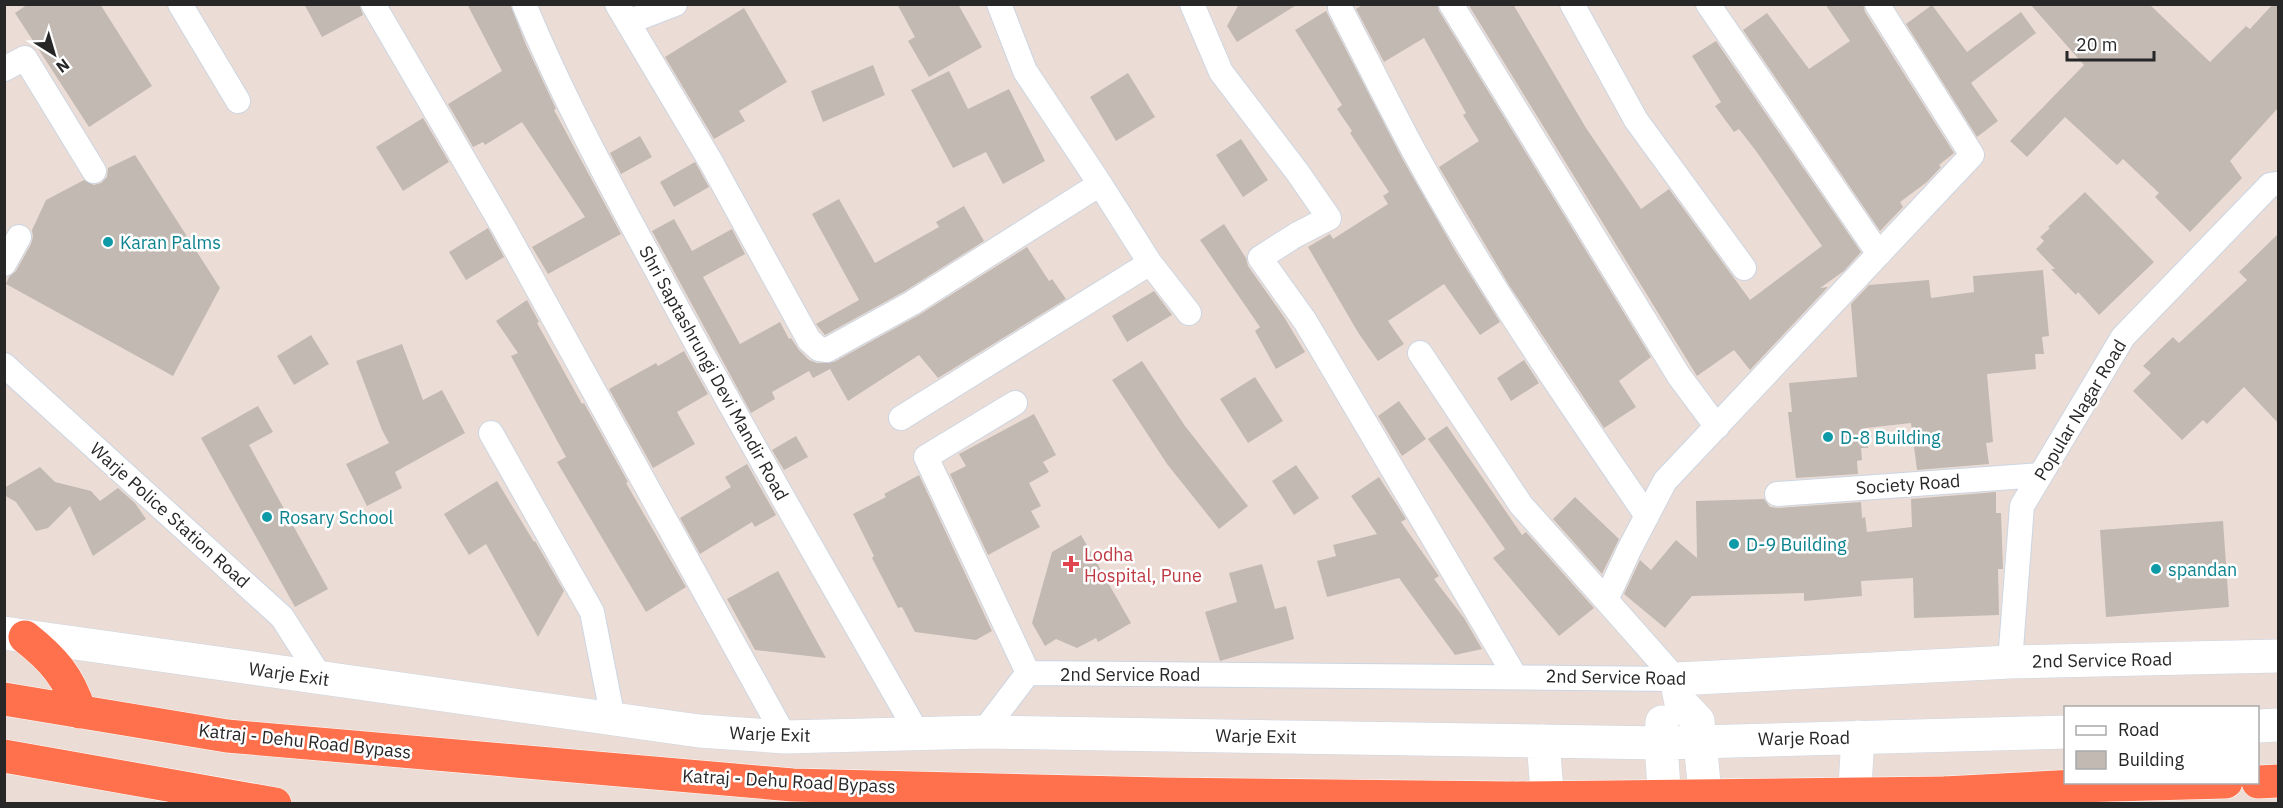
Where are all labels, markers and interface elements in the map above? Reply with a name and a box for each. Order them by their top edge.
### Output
north arrow [24,24,84,84]
scale bar [2067,24,2154,62]
text: 20 m [2076,33,2118,56]
text: N [52,55,74,77]
place label: Karan Palms [120,231,221,254]
marker: Karan Palms [101,235,115,249]
street label: Shri Saptashrungi Devi Mandir Road [634,242,794,504]
street label: Popular Nagar Road [2029,335,2131,485]
place label: D-8 Building [1840,426,1941,449]
marker: D-8 Building [1821,430,1835,444]
street label: Warje Police Station Road [85,437,255,593]
street label: Society Road [1855,469,1961,499]
place label: Rosary School [279,506,394,529]
marker: Rosary School [260,510,274,524]
place label: D-9 Building [1746,533,1847,556]
marker: D-9 Building [1727,537,1741,551]
place label: Lodha Hospital, Pune [1084,543,1202,587]
marker: Lodha Hospital, Pune [1062,555,1080,573]
place label: spandan [2168,558,2237,581]
marker: spandan [2149,562,2163,576]
street label: 2nd Service Road [2031,647,2173,673]
street label: Warje Exit [247,657,331,691]
street label: 2nd Service Road [1060,663,1200,686]
street label: 2nd Service Road [1545,664,1687,690]
legend [2064,706,2259,784]
street label: Katraj - Dehu Road Bypass [198,718,412,764]
text: Road [2118,718,2159,741]
street label: Warje Exit [729,721,811,747]
street label: Warje Exit [1215,724,1297,748]
street label: Warje Road [1758,726,1850,750]
text: Building [2118,748,2185,771]
street label: Katraj - Dehu Road Bypass [682,764,896,798]

